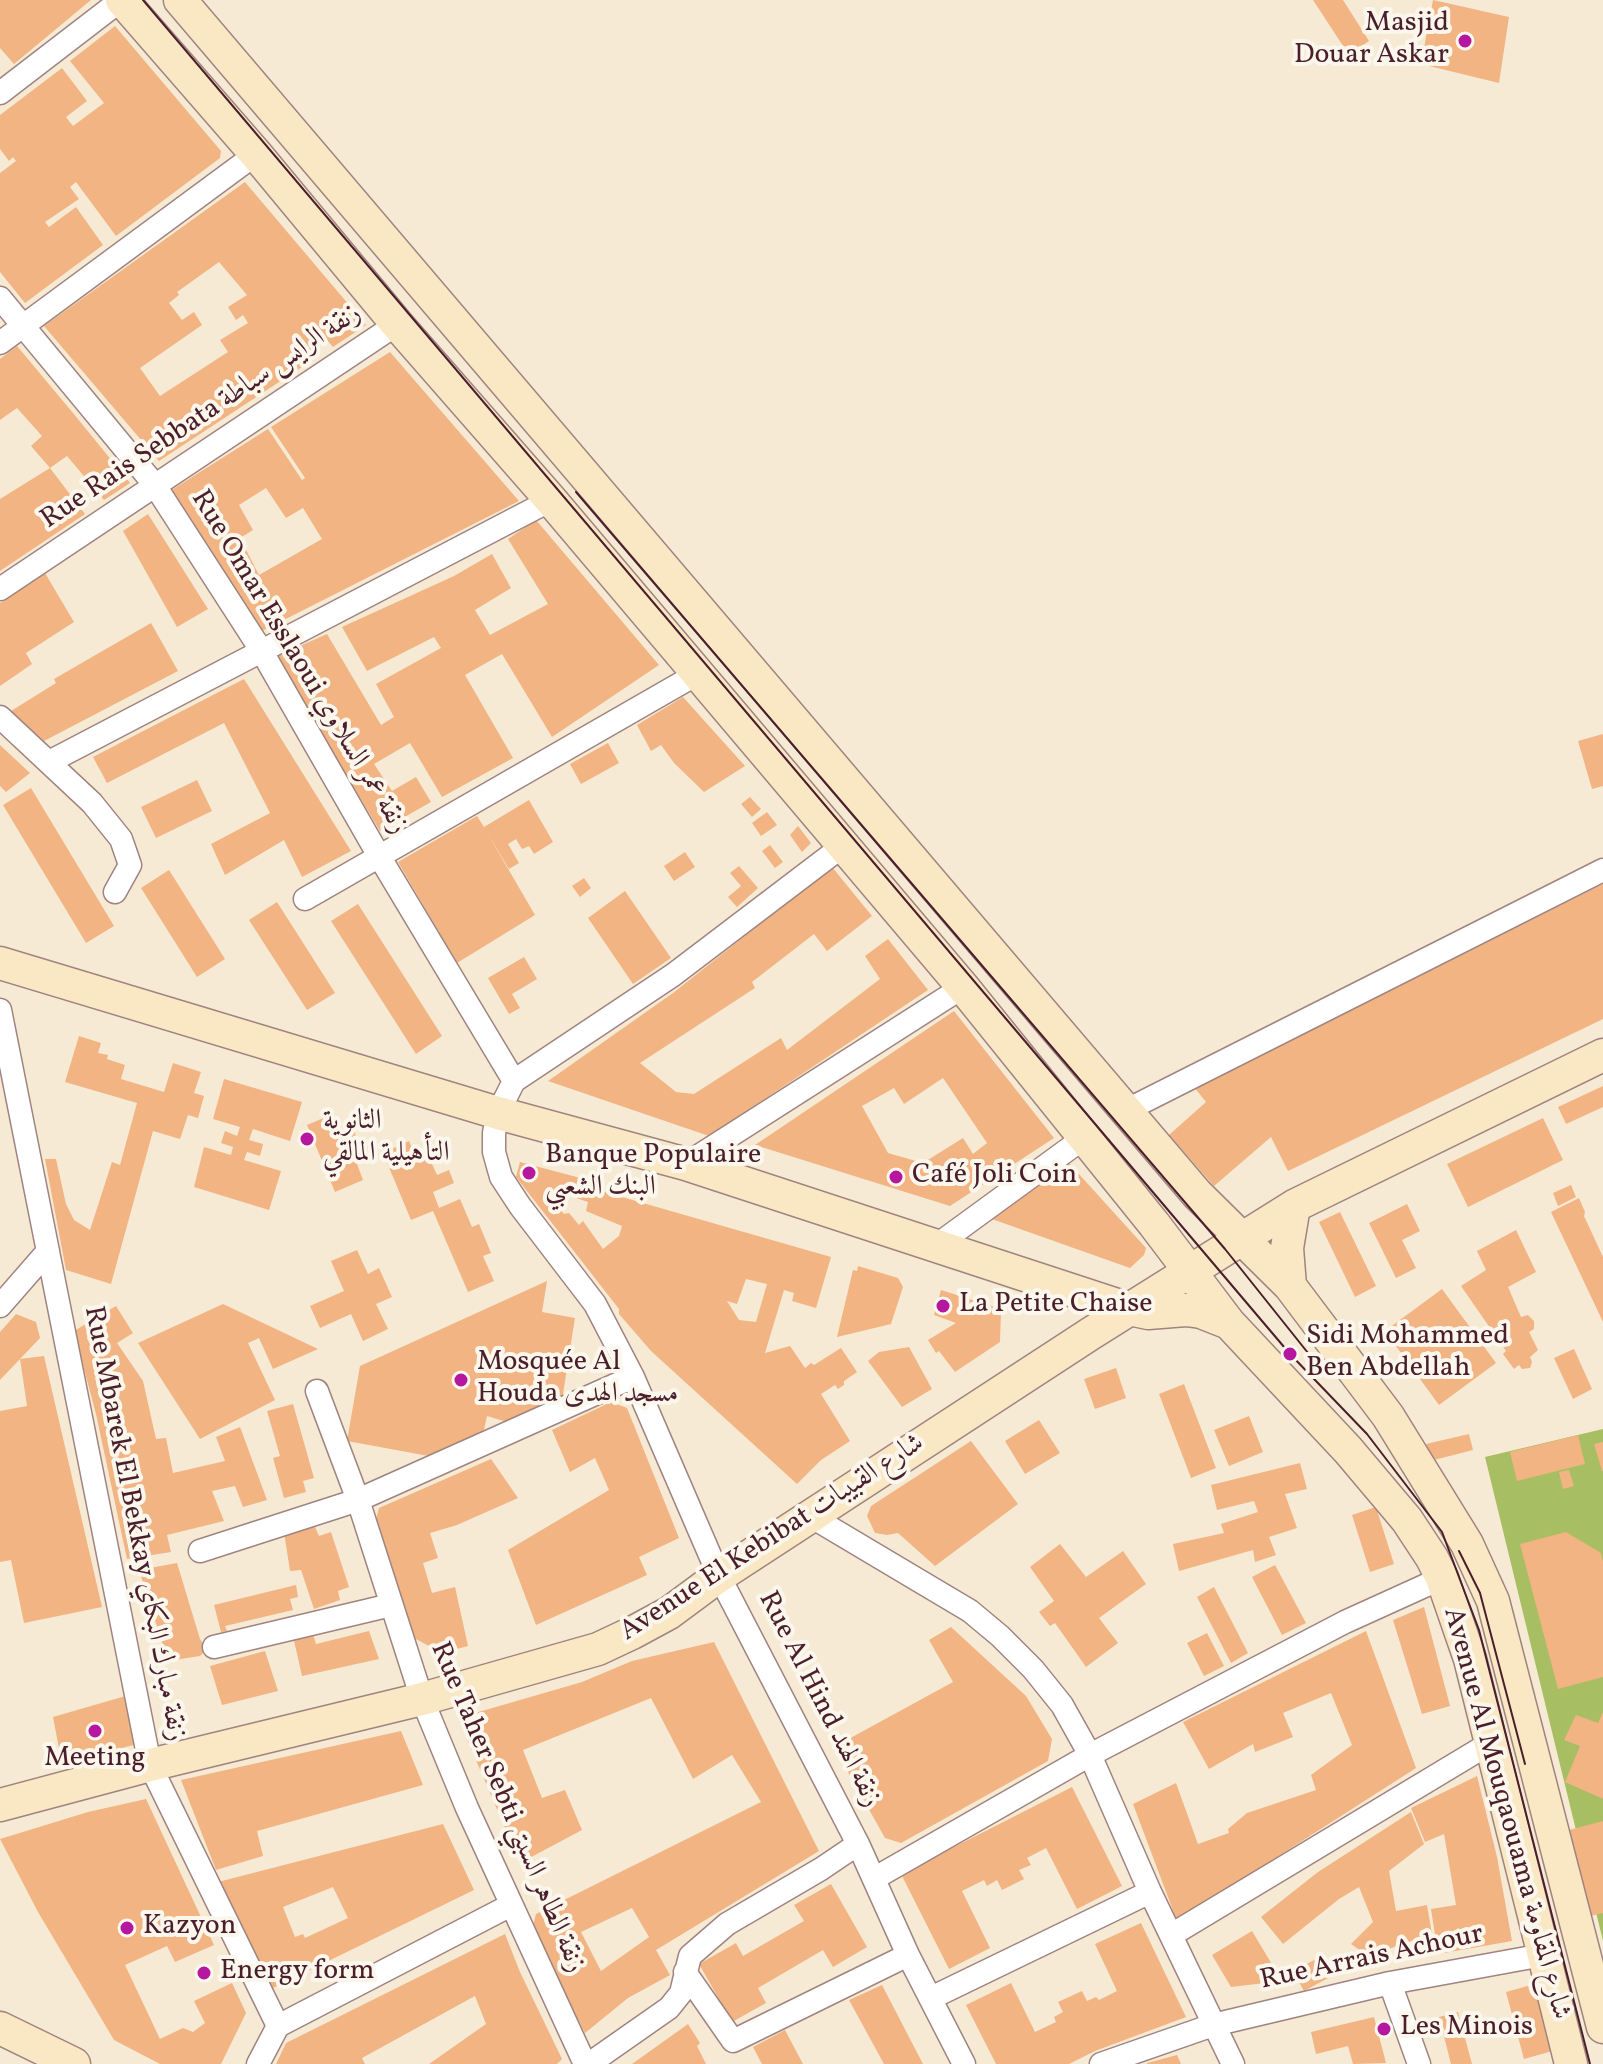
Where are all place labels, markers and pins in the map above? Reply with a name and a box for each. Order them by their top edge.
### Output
place label: Masjid Douar Askar [1294,8,1449,74]
marker: Masjid Douar Askar [1456,32,1474,50]
place label: الثانوية التأهيلية المالقي [323,1106,450,1172]
marker: الثانوية التأهيلية المالقي [298,1130,316,1148]
place label: Banque Populaire البنك الشعبي [545,1140,761,1206]
place label: Café Joli Coin [912,1160,1077,1194]
marker: Banque Populaire البنك الشعبي [520,1164,538,1182]
marker: Café Joli Coin [887,1168,905,1186]
place label: La Petite Chaise [959,1289,1152,1323]
marker: La Petite Chaise [934,1297,952,1315]
place label: Sidi Mohammed Ben Abdellah [1306,1321,1509,1387]
marker: Sidi Mohammed Ben Abdellah [1281,1345,1299,1363]
place label: Mosquée Al Houda مسجد الهدى [477,1347,678,1413]
marker: Mosquée Al Houda مسجد الهدى [452,1371,470,1389]
marker: Meeting [86,1722,104,1740]
place label: Meeting [44,1743,146,1777]
place label: Kazyon [143,1911,236,1945]
marker: Kazyon [118,1919,136,1937]
place label: Energy form [220,1956,375,1990]
marker: Energy form [195,1964,213,1982]
place label: Les Minois [1400,2012,1533,2046]
marker: Les Minois [1375,2020,1393,2038]

